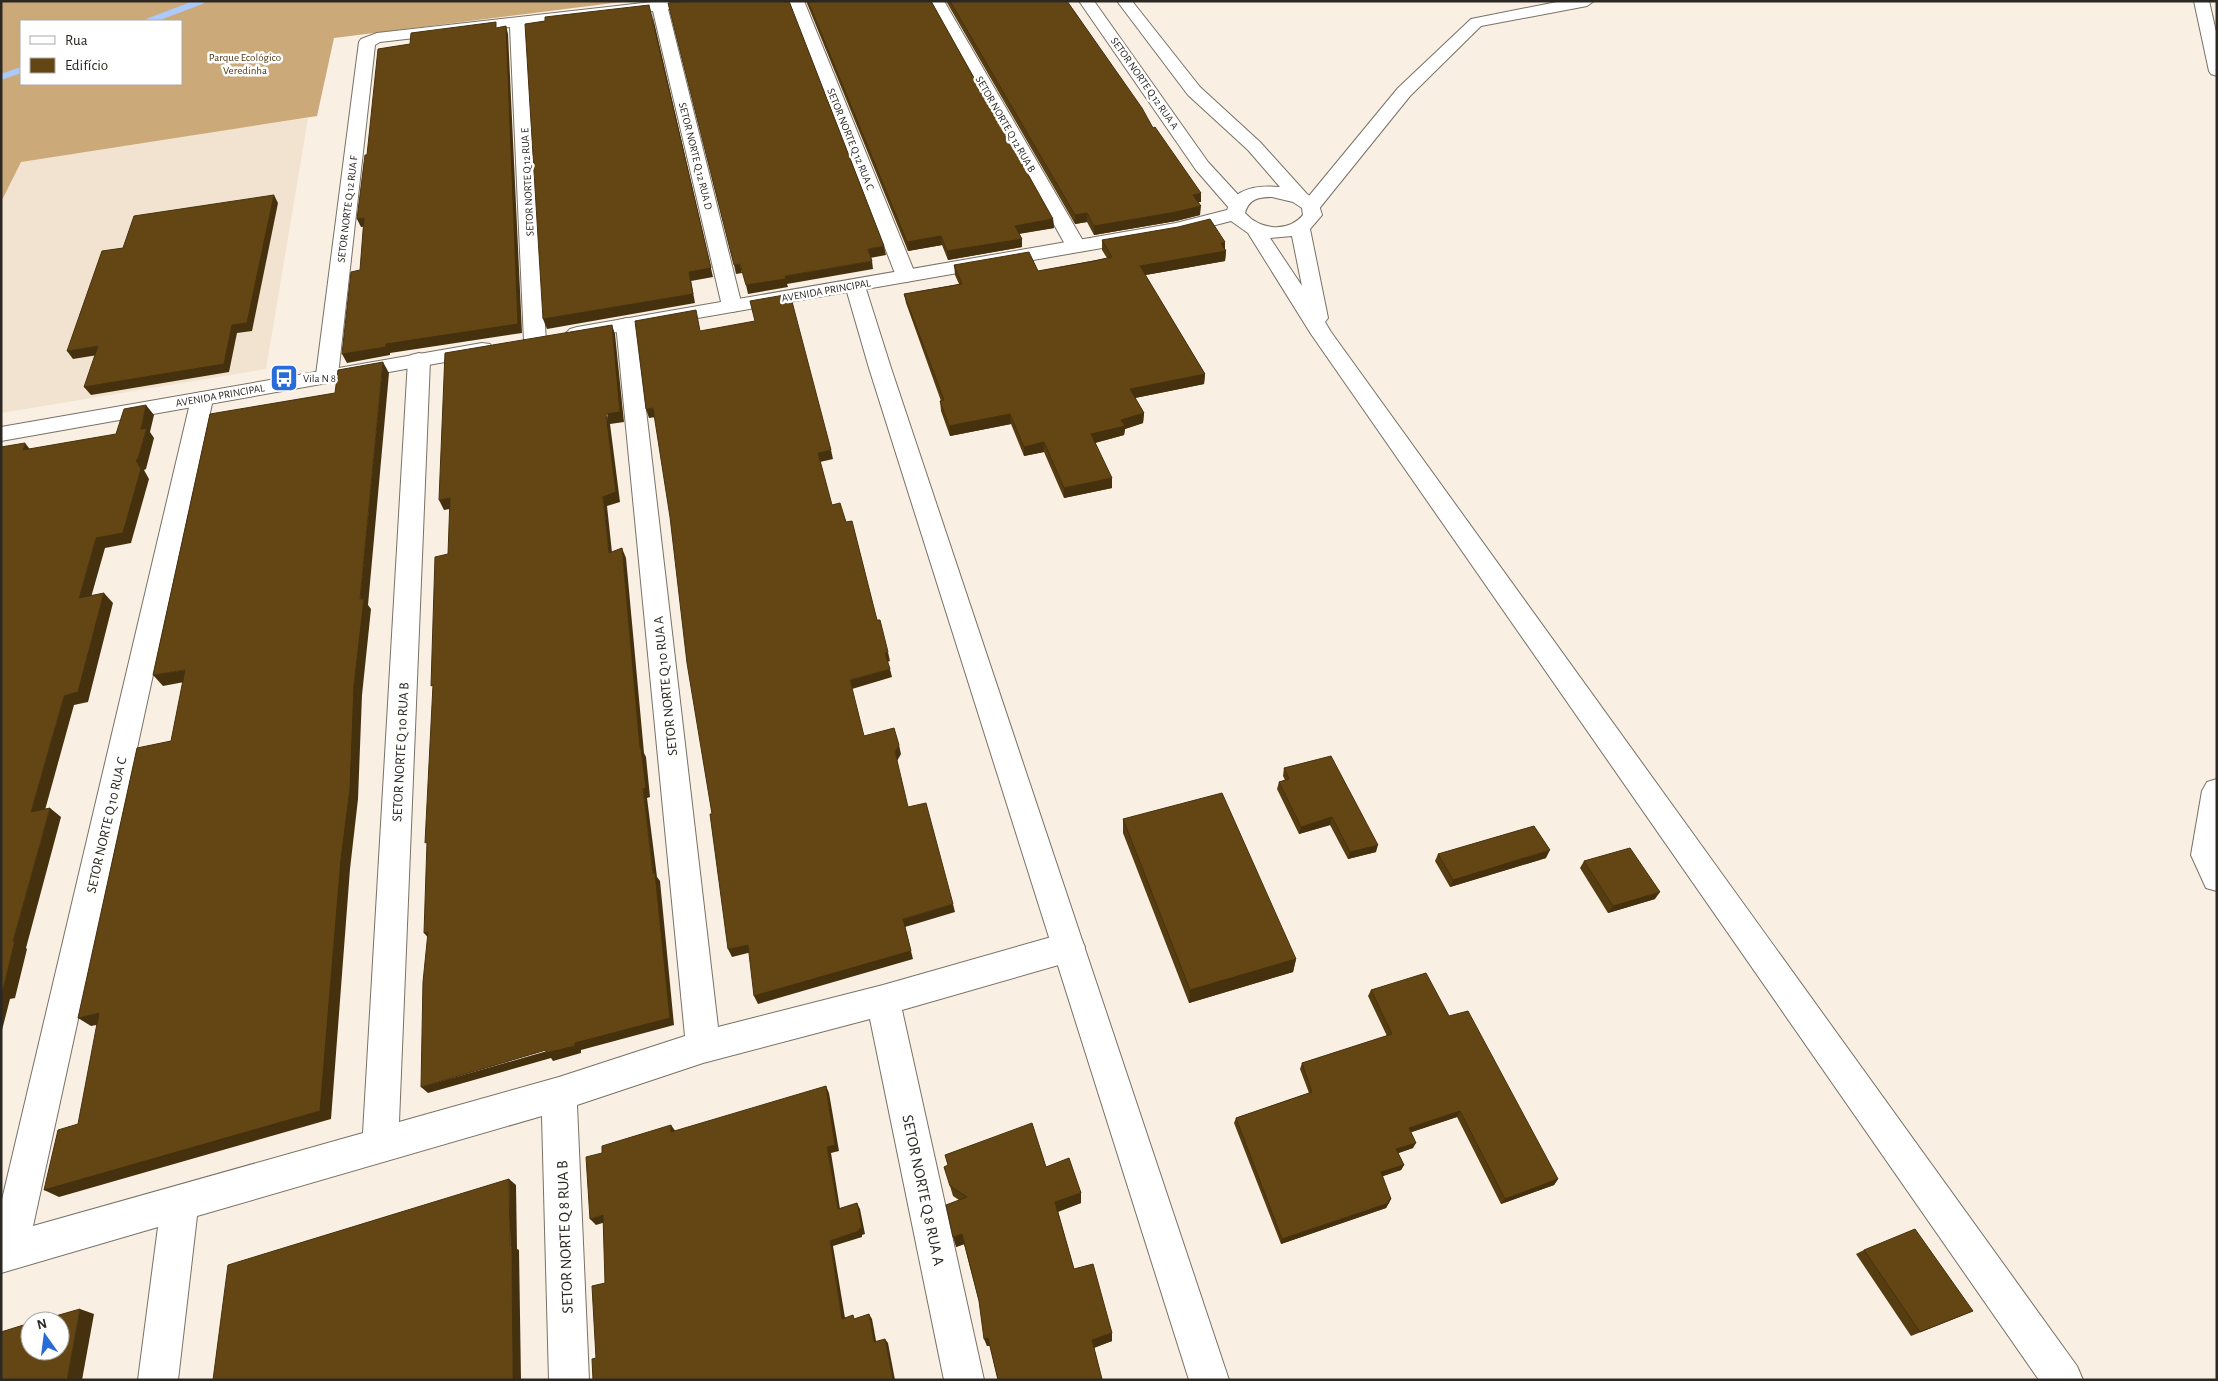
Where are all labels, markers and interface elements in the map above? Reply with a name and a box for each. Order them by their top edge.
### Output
legend [20,20,182,85]
text: Rua [65,33,88,48]
street label: SETOR NORTE Q 12 RUA A [1109,35,1181,132]
park label: Parque Ecológico Veredinha [209,52,281,76]
text: Edifício [65,58,108,73]
street label: SETOR NORTE Q 12 RUA B [974,74,1038,174]
street label: SETOR NORTE Q 12 RUA C [825,87,876,192]
street label: SETOR NORTE Q 12 RUA D [677,101,714,211]
street label: SETOR NORTE Q 12 RUA E [519,127,536,236]
street label: SETOR NORTE Q 12 RUA F [335,155,360,263]
street label: AVENIDA PRINCIPAL [781,277,872,304]
bus stop icon: Vila N 8 [269,363,299,393]
place label: Vila N 8 [303,373,336,384]
street label: AVENIDA PRINCIPAL [175,382,266,409]
street label: SETOR NORTE Q 10 RUA A [652,615,680,756]
street label: SETOR NORTE Q 10 RUA B [390,682,412,822]
street label: SETOR NORTE Q 10 RUA C [84,756,129,895]
street label: SETOR NORTE Q 8 RUA A [898,1113,947,1267]
street label: SETOR NORTE Q 8 RUA B [554,1160,577,1314]
north arrow [20,1311,70,1361]
text: N [36,1316,49,1332]

